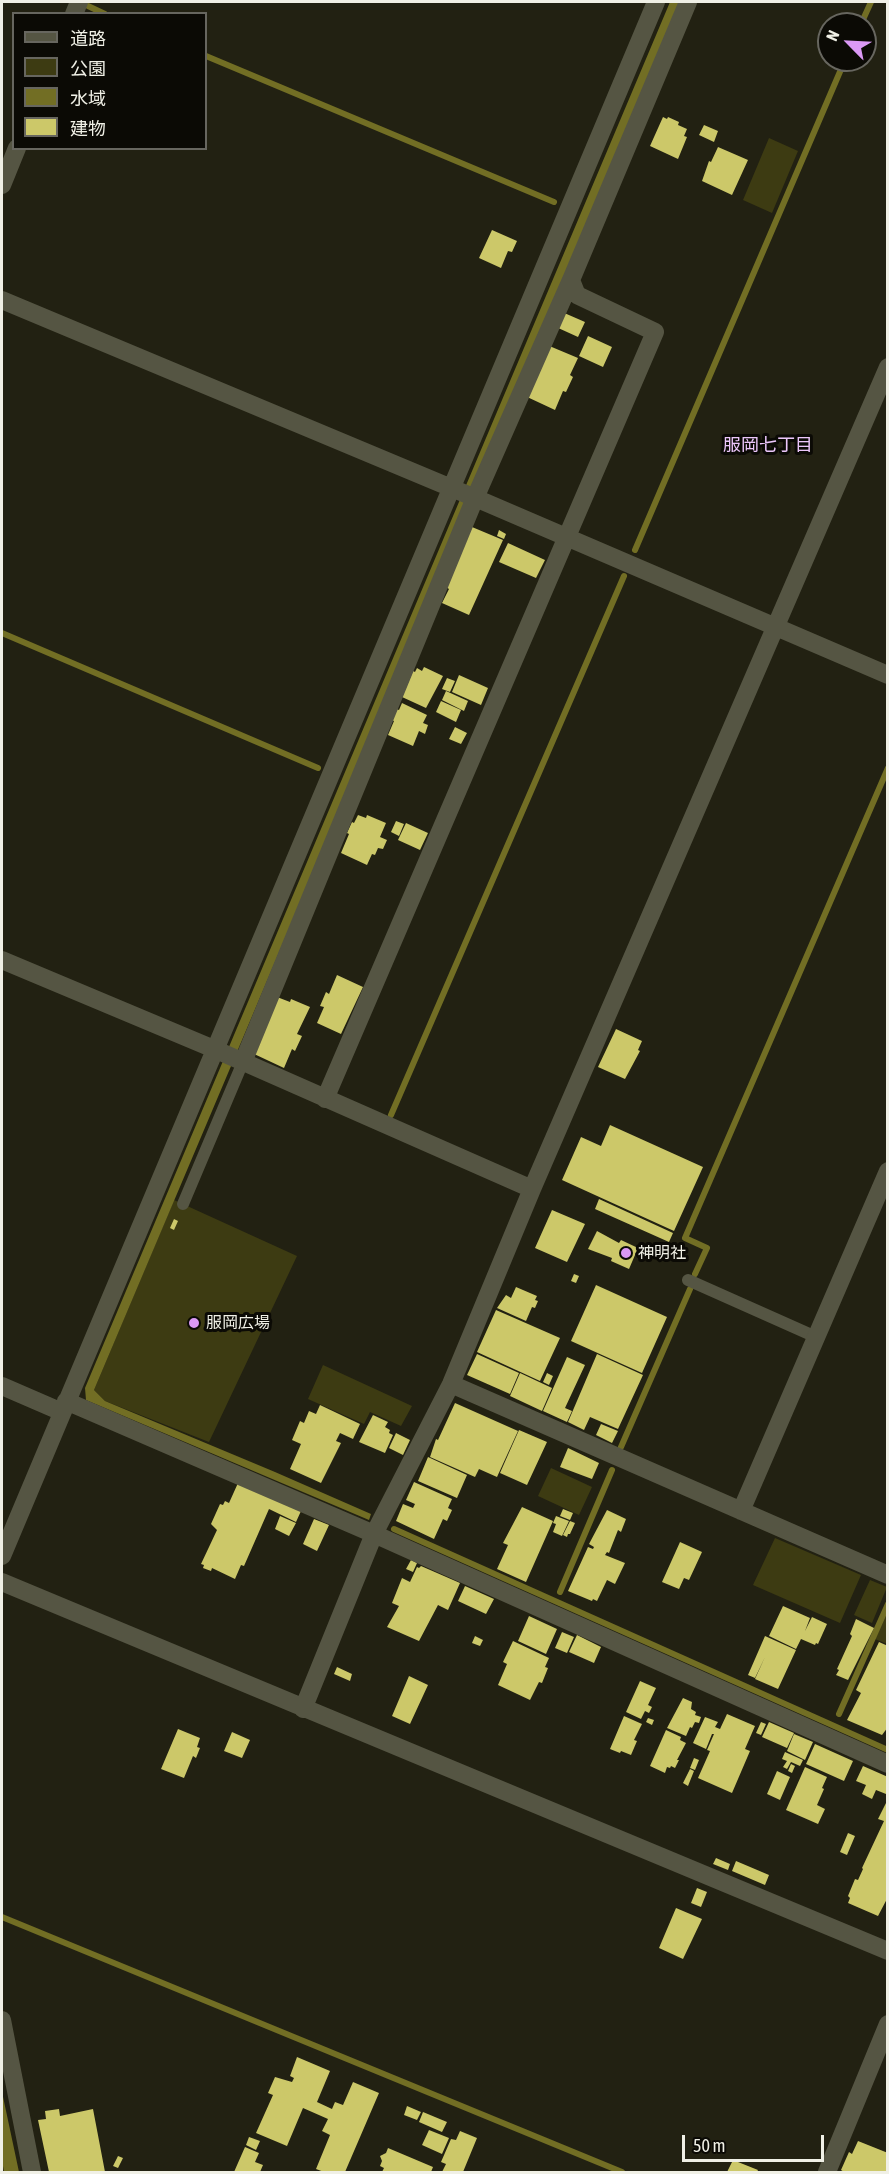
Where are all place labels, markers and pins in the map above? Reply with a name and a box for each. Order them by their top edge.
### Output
place label: 神明社 [638,1243,686,1263]
marker: 神明社 [619,1246,633,1260]
place label: 服岡広場 [206,1313,270,1333]
marker: 服岡広場 [187,1316,201,1330]

